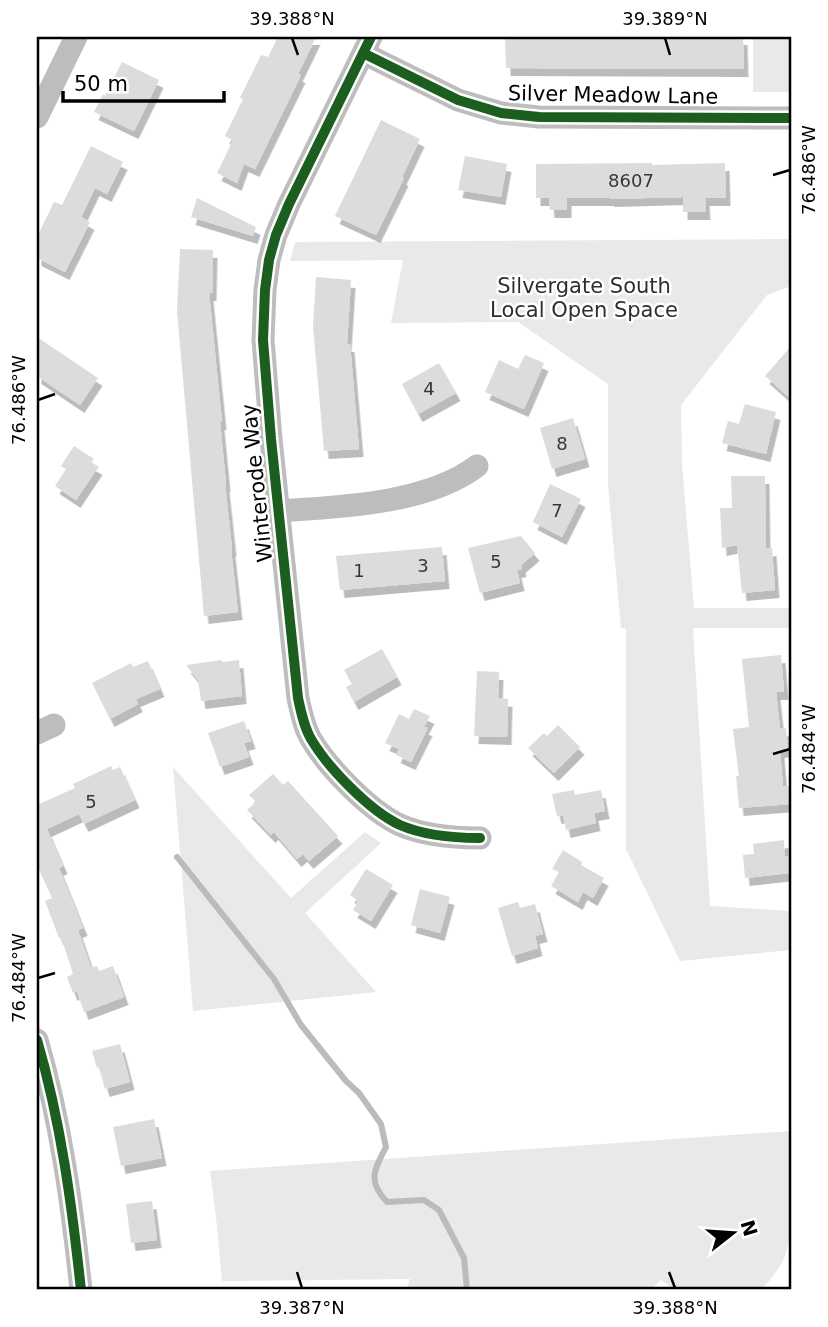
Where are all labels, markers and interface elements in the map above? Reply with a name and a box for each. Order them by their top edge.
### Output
text: 39.388°N [249,8,335,29]
text: 39.389°N [622,8,708,29]
scale bar [63,60,224,104]
text: 50 m [74,72,128,96]
street label: Silver Meadow Lane [508,81,718,109]
text: 76.486°W [798,125,819,215]
house number: 8607 [608,170,654,191]
park label: Silvergate South Local Open Space [490,274,678,322]
text: 76.486°W [8,355,29,445]
house number: 4 [423,378,435,399]
street label: Winterode Way [237,403,277,563]
house number: 8 [556,433,568,454]
house number: 7 [551,500,563,521]
house number: 5 [490,551,502,572]
house number: 3 [417,555,429,576]
house number: 1 [353,560,365,581]
text: 76.484°W [798,704,819,794]
house number: 5 [85,791,97,812]
text: 76.484°W [8,933,29,1023]
north arrow [698,1198,768,1268]
text: N [736,1217,762,1239]
text: 39.387°N [259,1297,345,1318]
text: 39.388°N [632,1297,718,1318]

